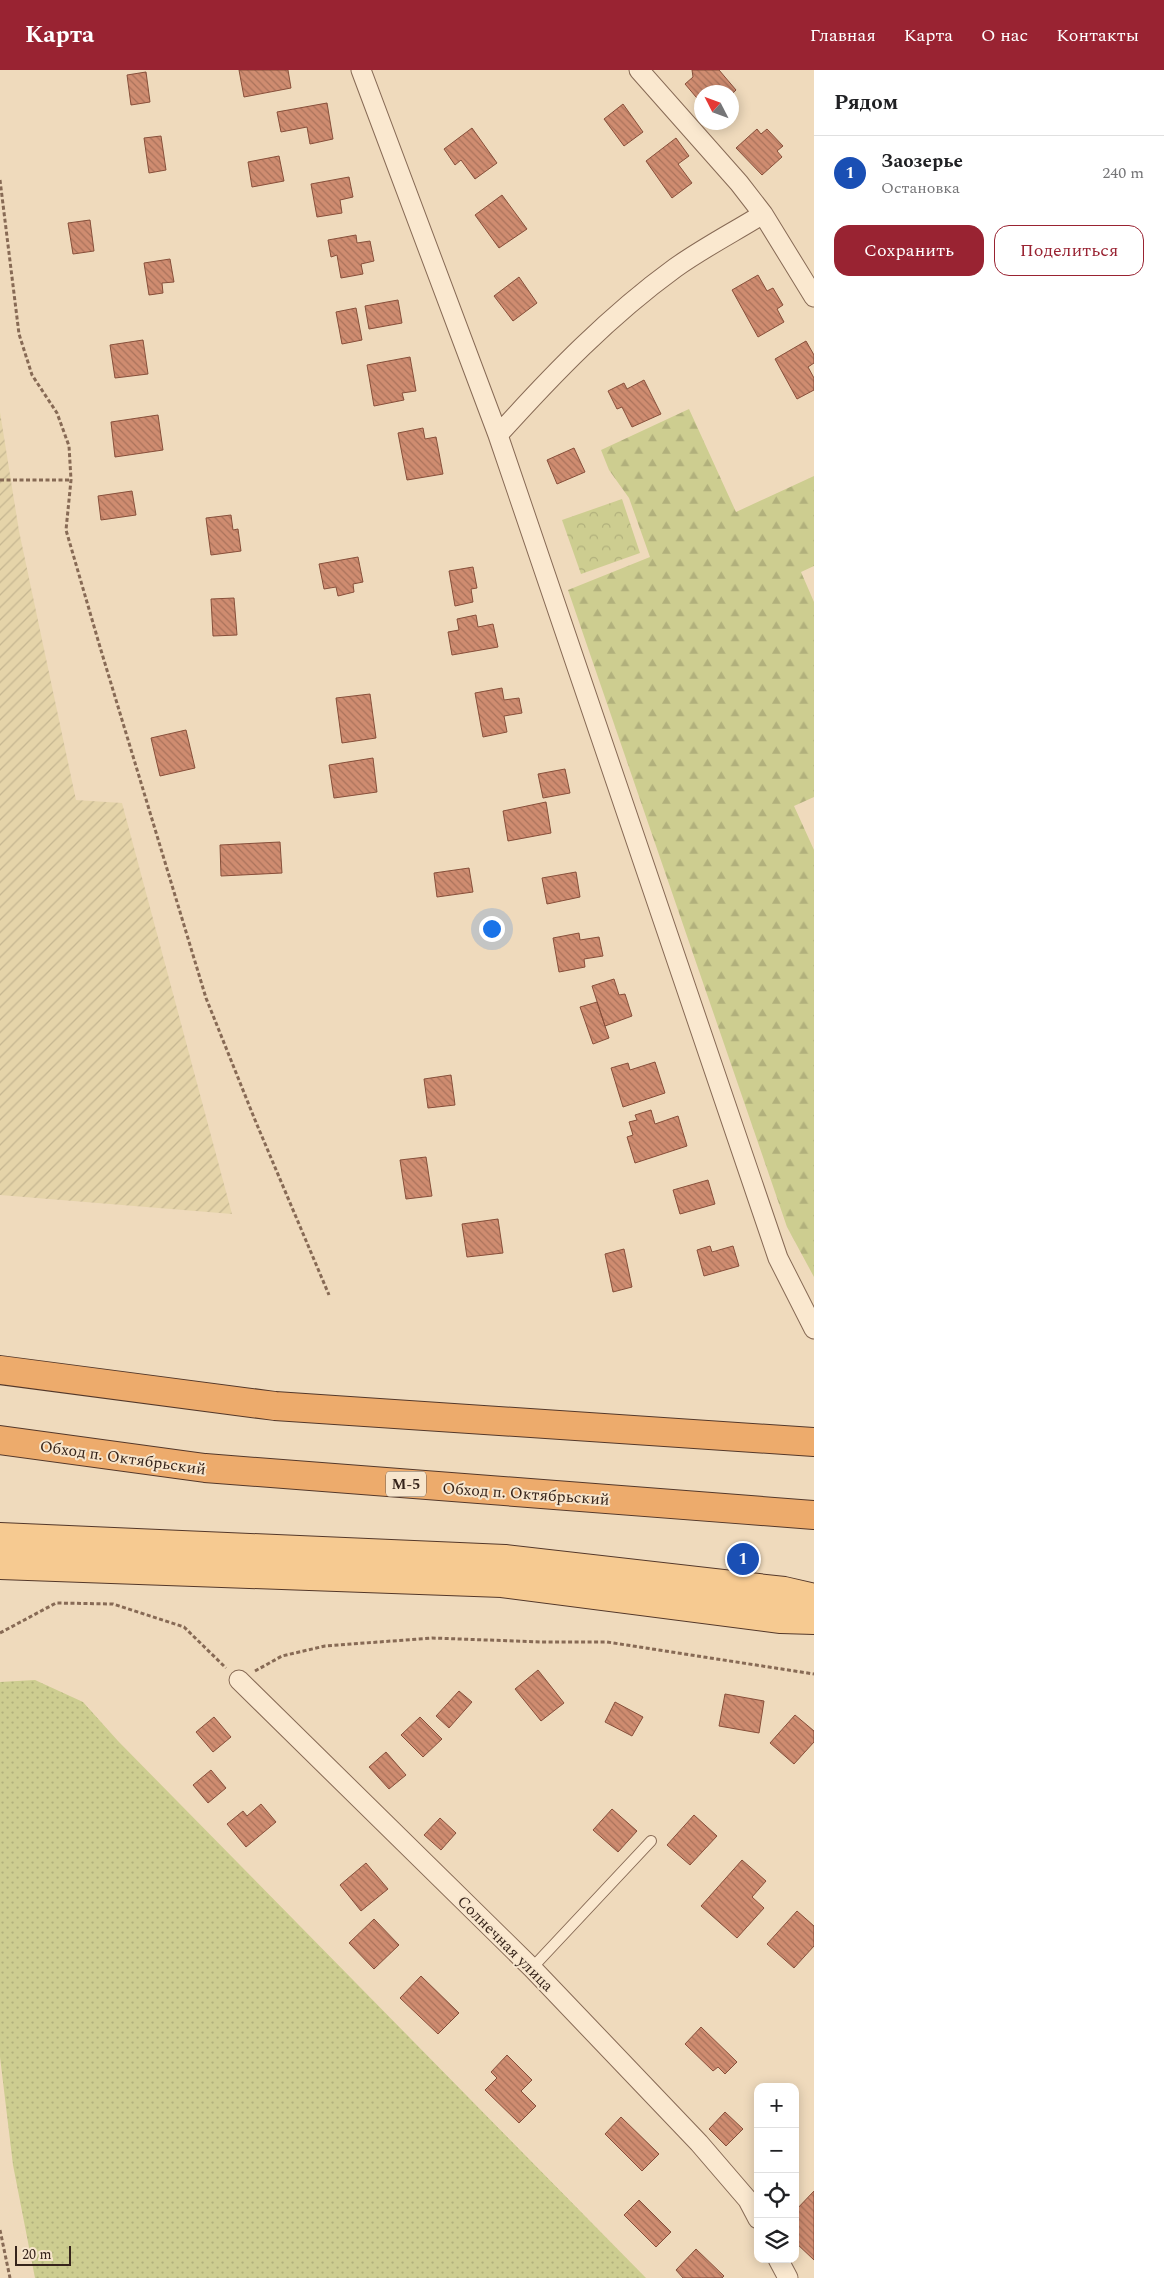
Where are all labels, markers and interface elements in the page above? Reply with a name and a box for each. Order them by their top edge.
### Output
text: Карта [25,17,94,53]
text: Главная [810,22,876,49]
text: Карта [904,22,953,49]
text: О нас [981,22,1028,49]
text: Контакты [1056,22,1139,49]
north arrow [694,85,739,130]
text: Рядом [834,87,898,119]
text: Заозерье [881,147,963,176]
text: 1 [846,161,854,185]
text: 240 m [1102,161,1144,185]
text: Остановка [881,176,960,200]
button: Сохранить [834,225,984,276]
button: Поделиться [994,225,1144,276]
your location [479,916,505,942]
street label: Обход п. Октябрьский [38,1434,207,1482]
road number: М-5 [386,1472,426,1496]
street label: Обход п. Октябрьский [442,1476,610,1512]
pin: 1 [727,1540,759,1578]
street label: Солнечная улица [452,1890,559,1997]
map controls [754,2083,799,2263]
button: + [754,2083,799,2128]
button: − [754,2128,799,2173]
button: locate [754,2173,799,2218]
button: layers [754,2218,799,2263]
scale bar [15,2243,71,2266]
text: 20 m [22,2244,52,2265]

